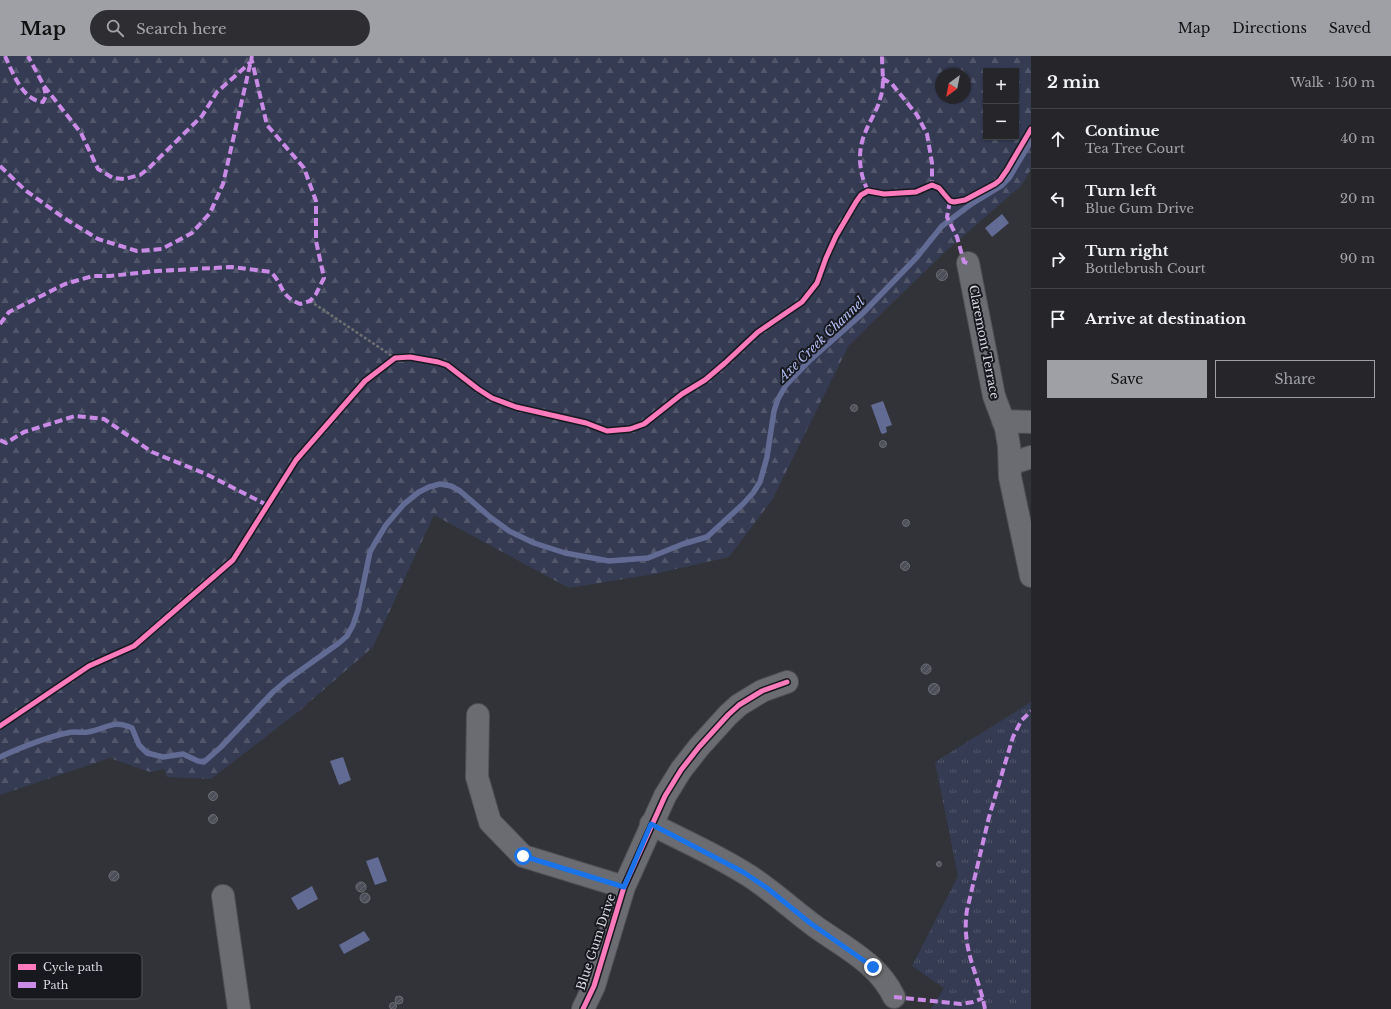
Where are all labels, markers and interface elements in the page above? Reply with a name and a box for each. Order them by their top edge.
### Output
search box [90,10,370,46]
text: Map [20,17,66,40]
icon: search [104,17,126,39]
text: Search here [136,19,227,38]
text: Map [1178,19,1210,37]
text: Directions [1232,19,1307,37]
text: Saved [1329,19,1371,37]
north arrow [935,68,971,104]
map controls [983,68,1019,140]
button: + [983,68,1019,104]
text: 2 min [1047,72,1100,93]
text: Walk · 150 m [1290,74,1375,91]
button: − [983,104,1019,140]
text: Continue [1085,121,1160,140]
icon: ahead [1047,128,1069,150]
text: 40 m [1340,130,1375,147]
text: Tea Tree Court [1085,140,1185,157]
text: Turn left [1085,181,1156,200]
icon: left [1047,188,1069,210]
text: 20 m [1340,190,1375,207]
text: Blue Gum Drive [1085,200,1194,217]
text: Turn right [1085,241,1168,260]
icon: right [1047,248,1069,270]
text: 90 m [1340,250,1375,267]
text: Bottlebrush Court [1085,260,1206,277]
street label: Claremont Terrace [966,284,1003,400]
water label: Axe Creek Channel [773,293,869,387]
icon: arrive [1047,308,1069,330]
text: Arrive at destination [1085,309,1246,328]
button: Save [1047,360,1207,398]
button: Share [1215,360,1375,398]
route start [514,847,532,865]
street label: Blue Gum Drive [573,892,618,992]
legend [10,953,142,999]
route end [864,958,882,976]
text: Cycle path [43,960,103,974]
text: Path [43,978,69,992]

